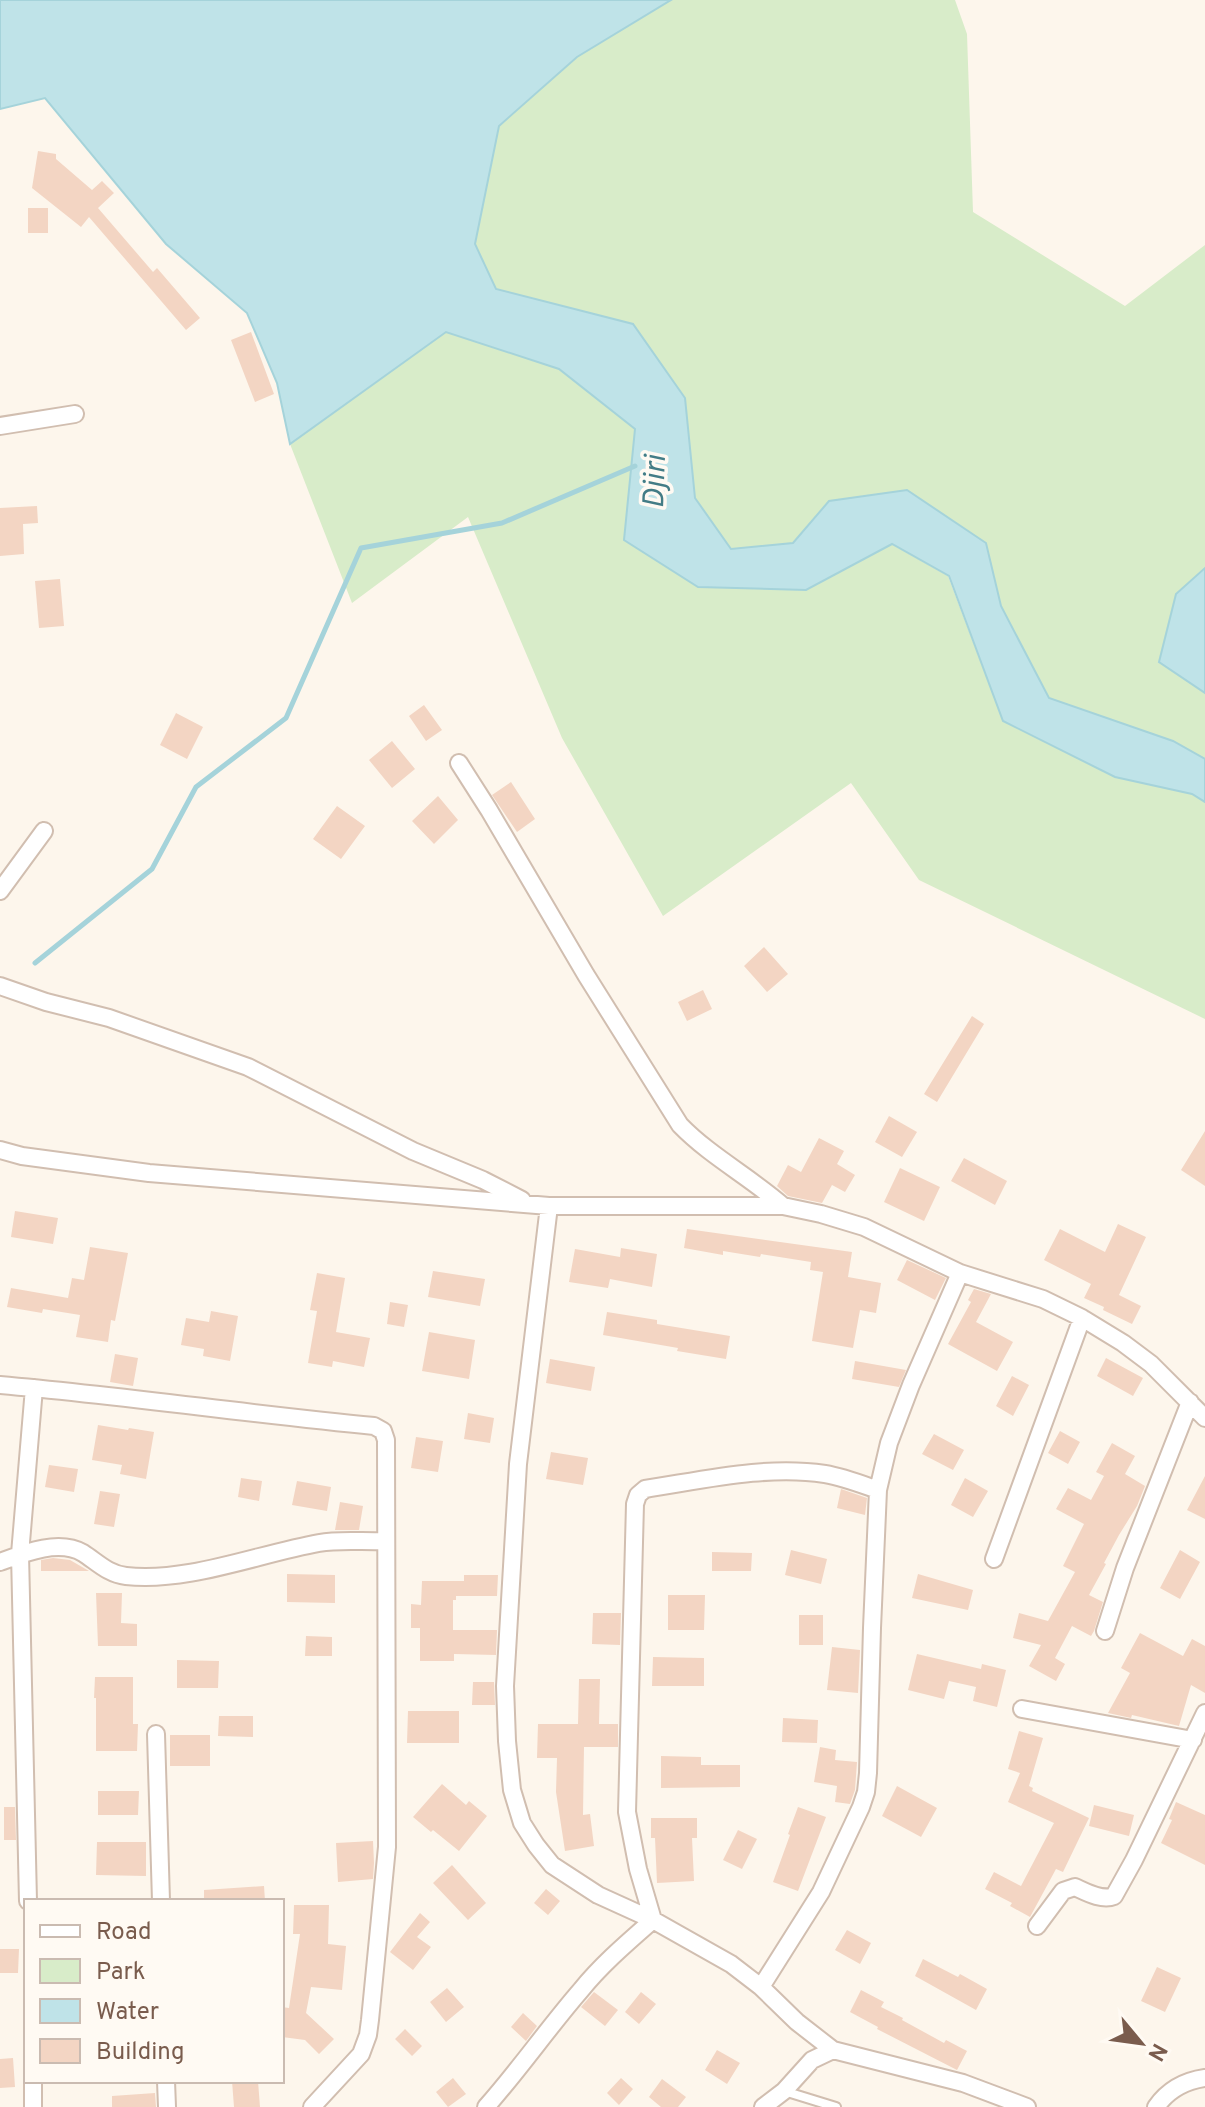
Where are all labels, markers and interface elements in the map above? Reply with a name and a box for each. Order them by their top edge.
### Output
water label: Djiri [637,453,676,509]
legend [24,1899,284,2083]
text: Road [96,1918,152,1948]
text: Park [96,1958,146,1988]
text: Water [96,1998,159,2028]
north arrow [1101,2003,1181,2083]
text: Building [96,2038,185,2068]
text: N [1141,2038,1172,2065]

